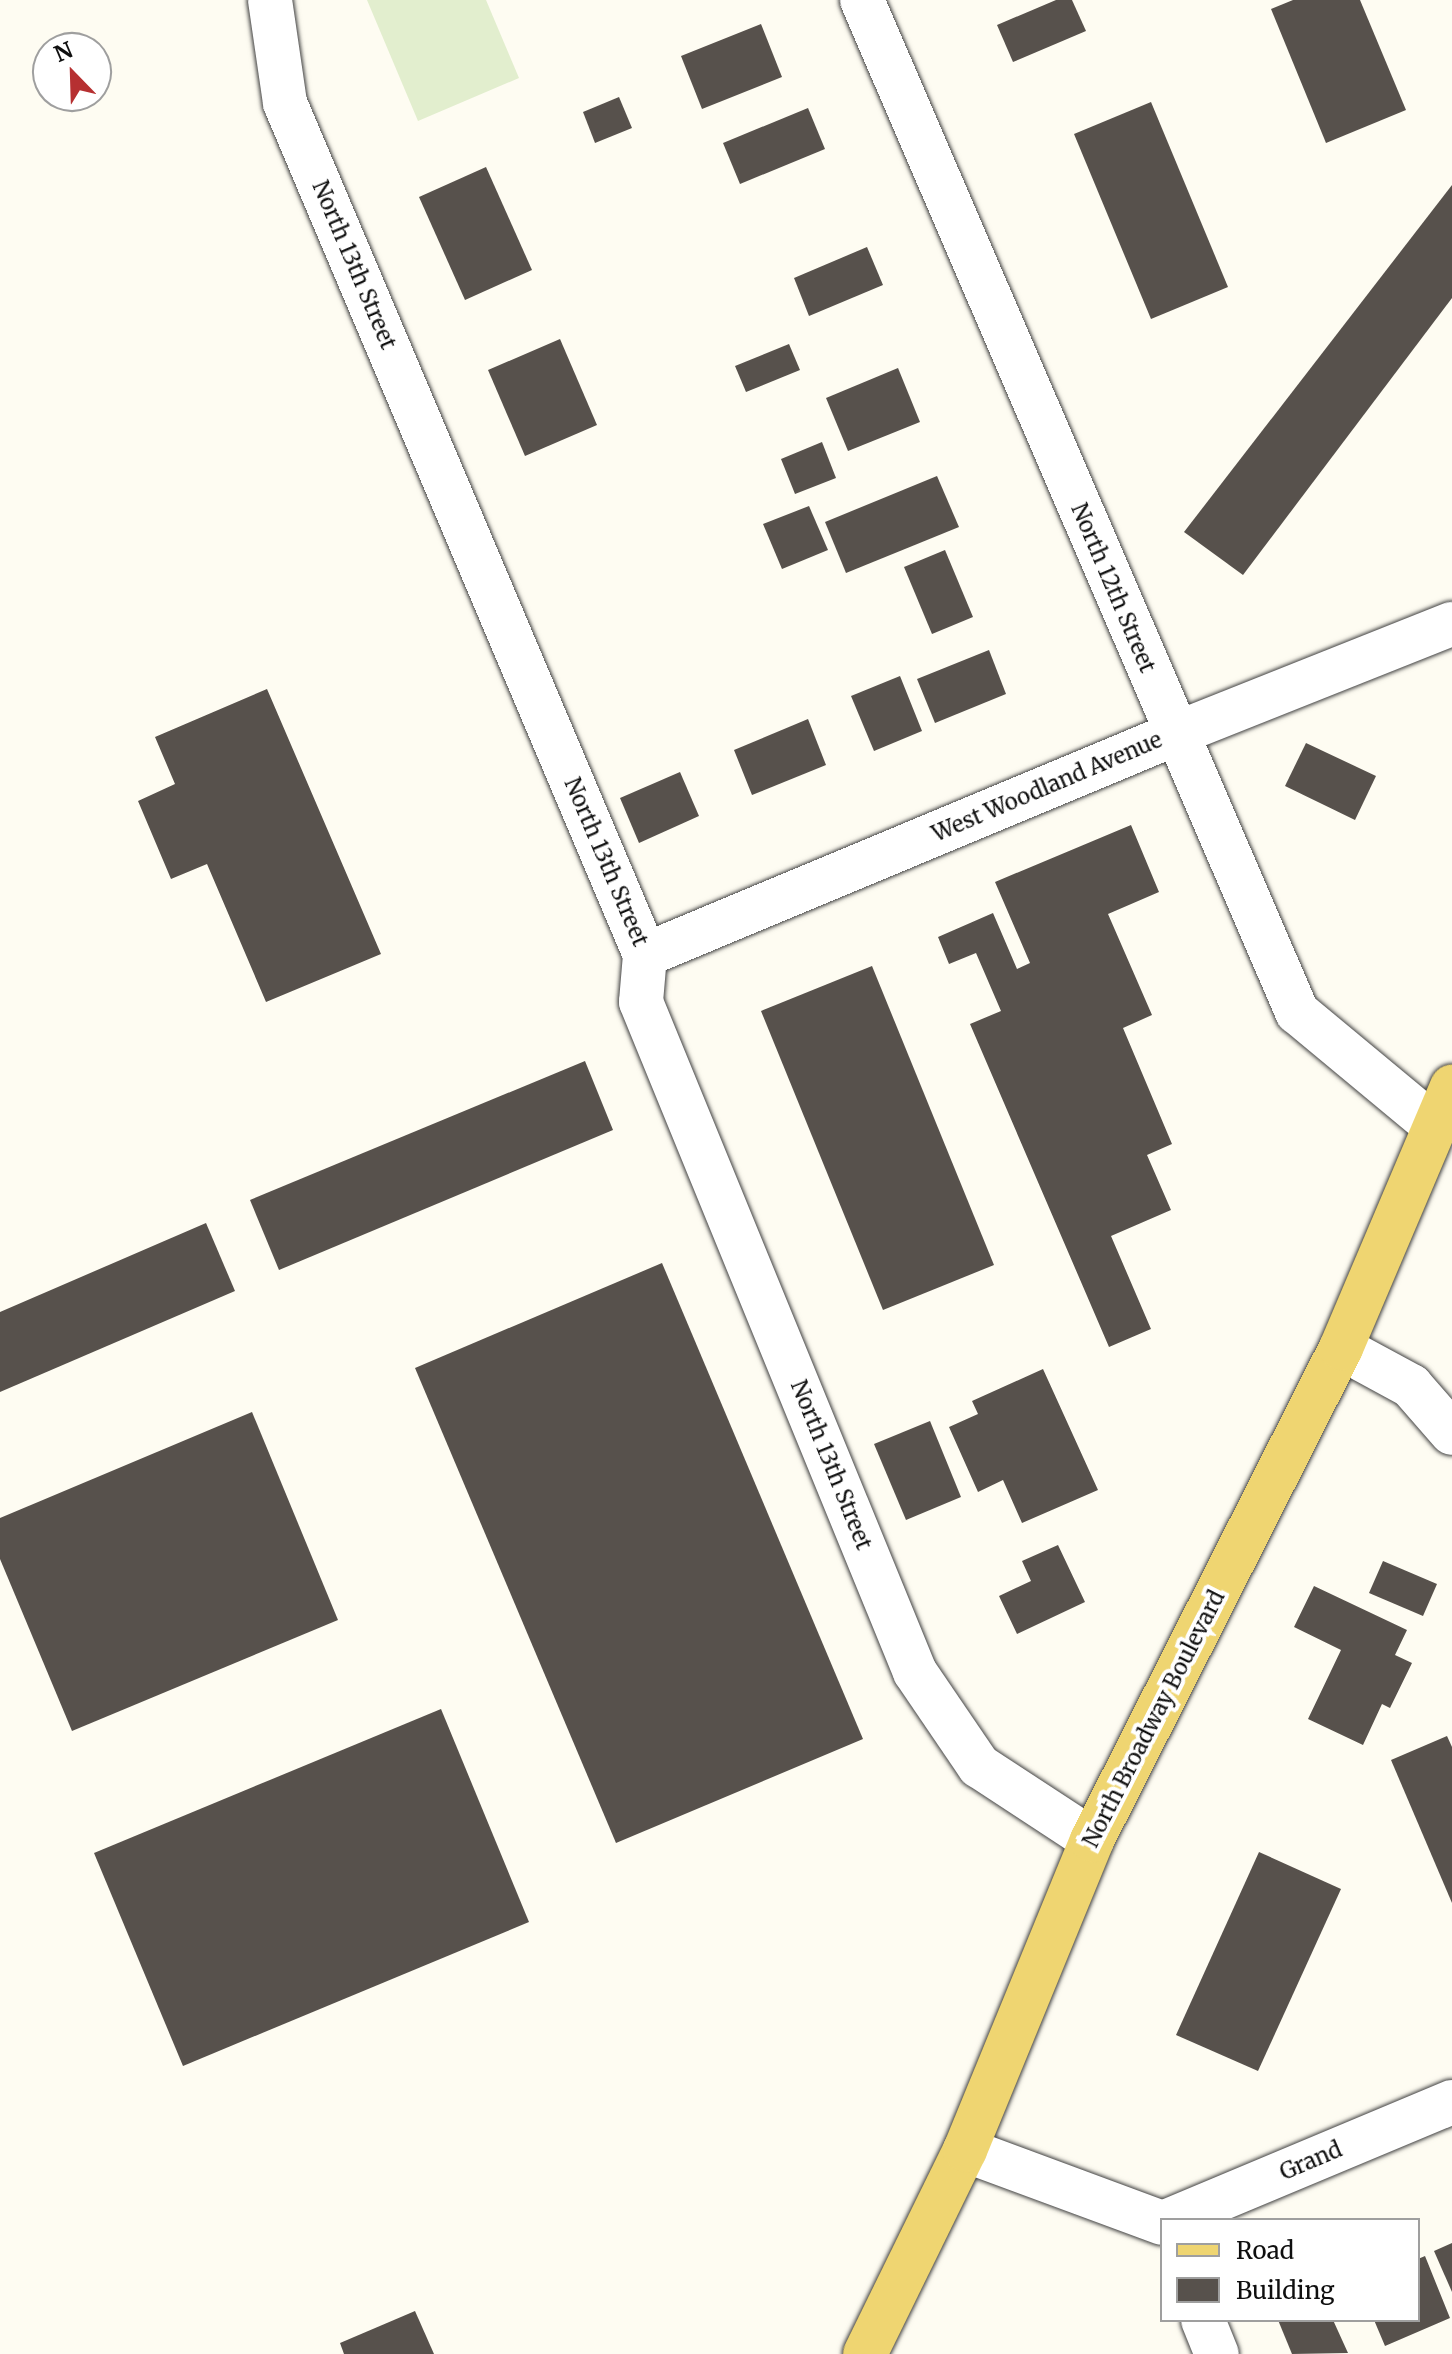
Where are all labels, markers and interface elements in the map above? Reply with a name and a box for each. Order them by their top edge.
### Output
north arrow [32,32,112,112]
text: N [50,35,77,68]
street label: North 13th Street [307,177,401,353]
street label: North 12th Street [1065,499,1161,677]
street label: West Woodland Avenue [928,727,1166,847]
street label: North 13th Street [559,774,653,950]
street label: North 13th Street [785,1376,877,1554]
street label: North Broadway Boulevard [1078,1586,1230,1852]
street label: Grand [1276,2136,1346,2186]
legend [1160,2218,1420,2322]
text: Road [1236,2235,1294,2266]
text: Building [1236,2275,1335,2306]

